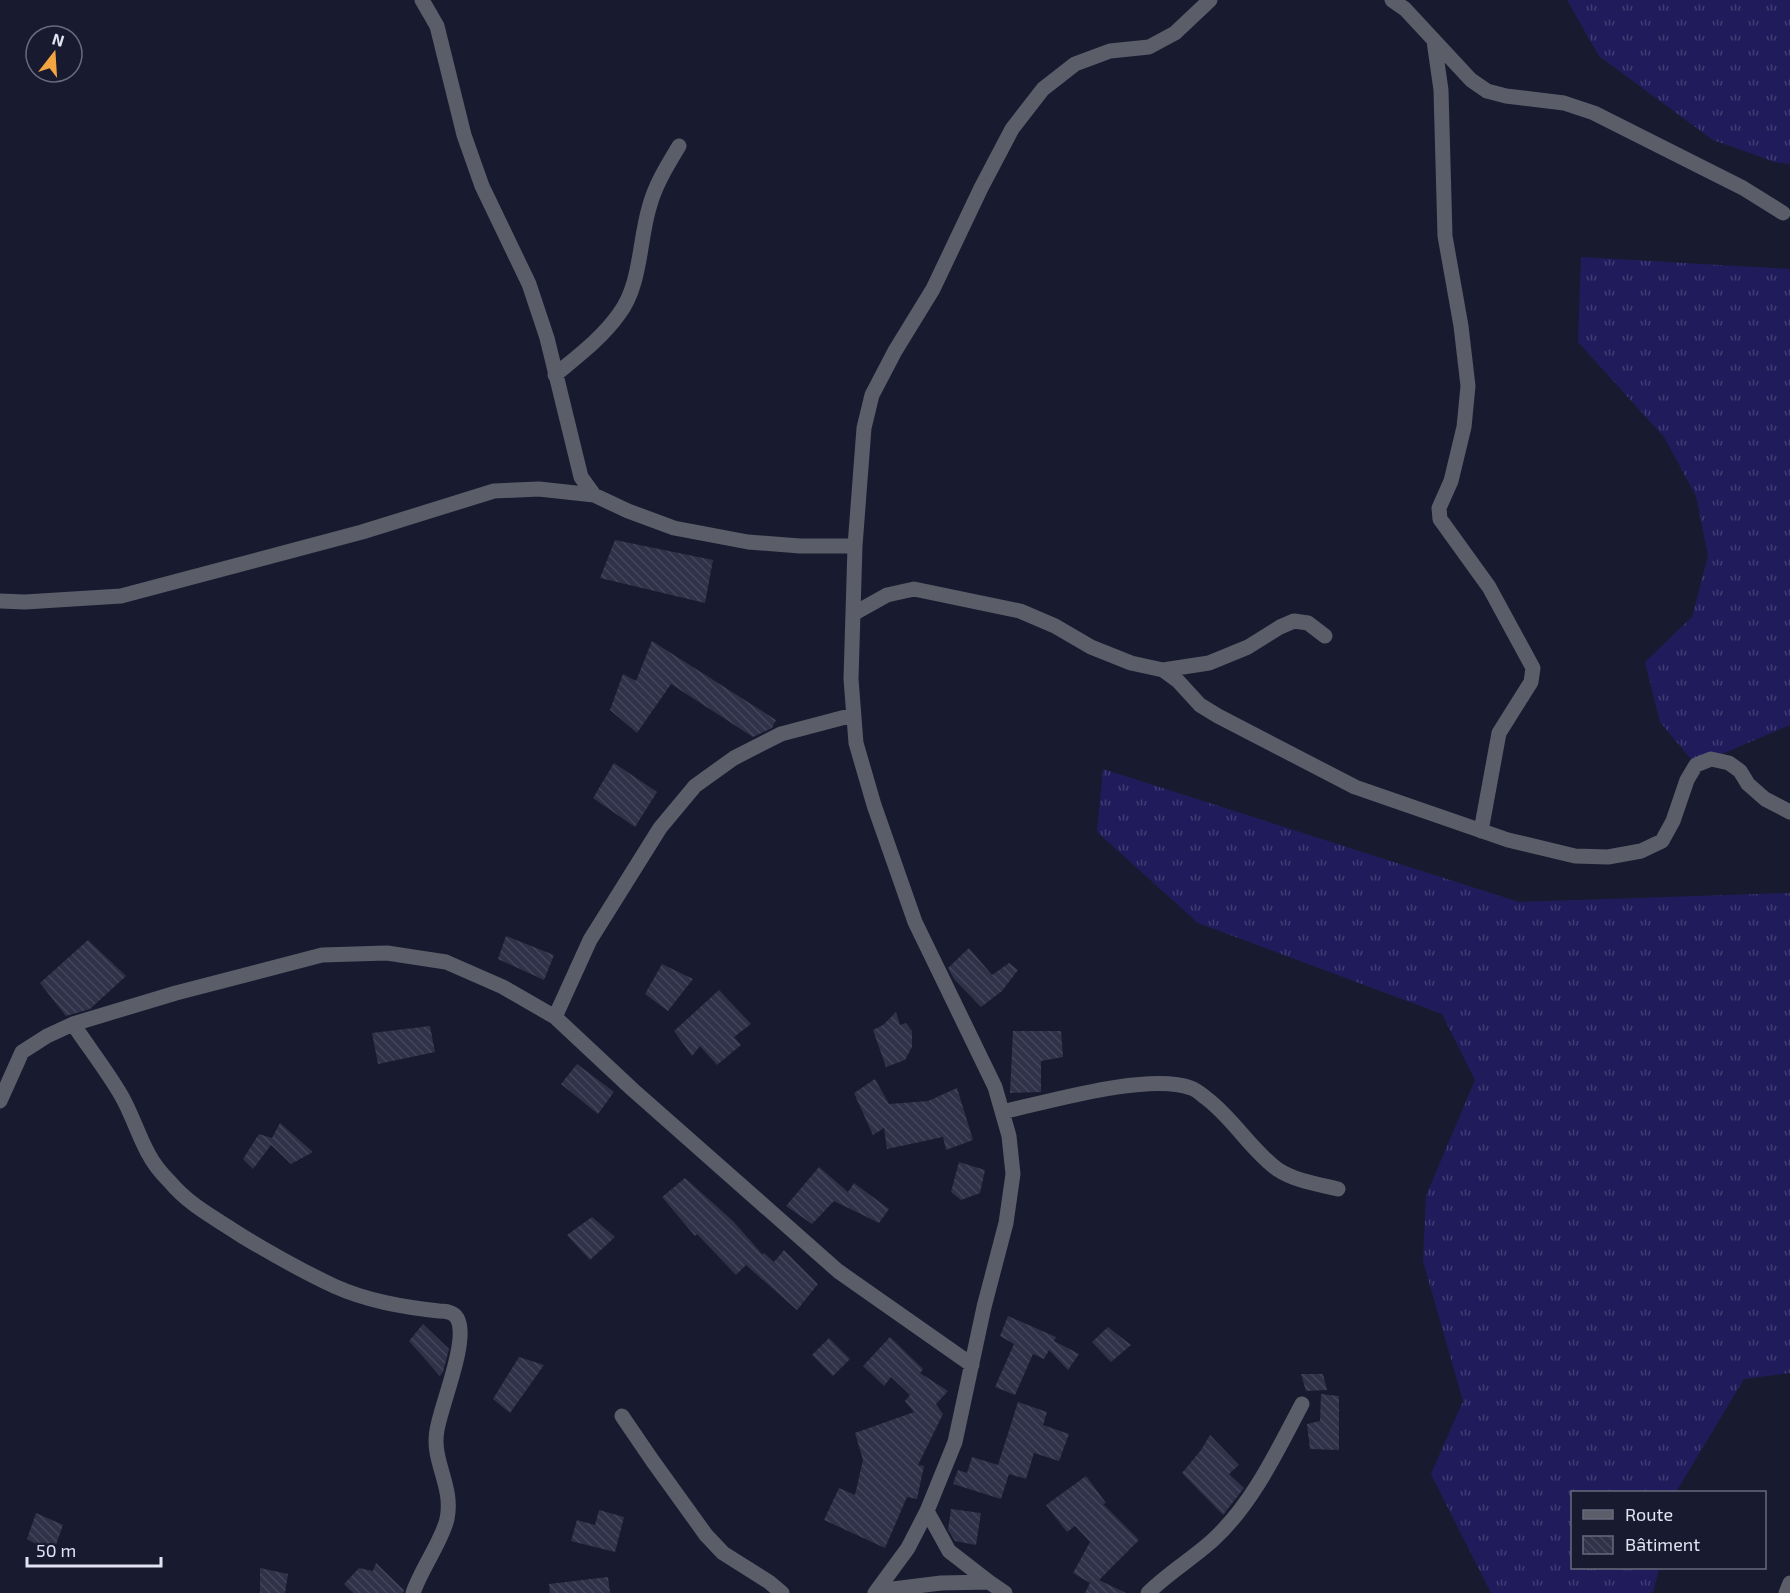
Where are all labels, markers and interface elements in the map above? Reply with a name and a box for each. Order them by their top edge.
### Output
north arrow [24,24,84,84]
text: N [50,28,67,50]
legend [1571,1491,1766,1569]
text: Route [1625,1503,1673,1525]
scale bar [27,1530,160,1568]
text: Bâtiment [1625,1533,1700,1555]
text: 50 m [36,1539,76,1561]

